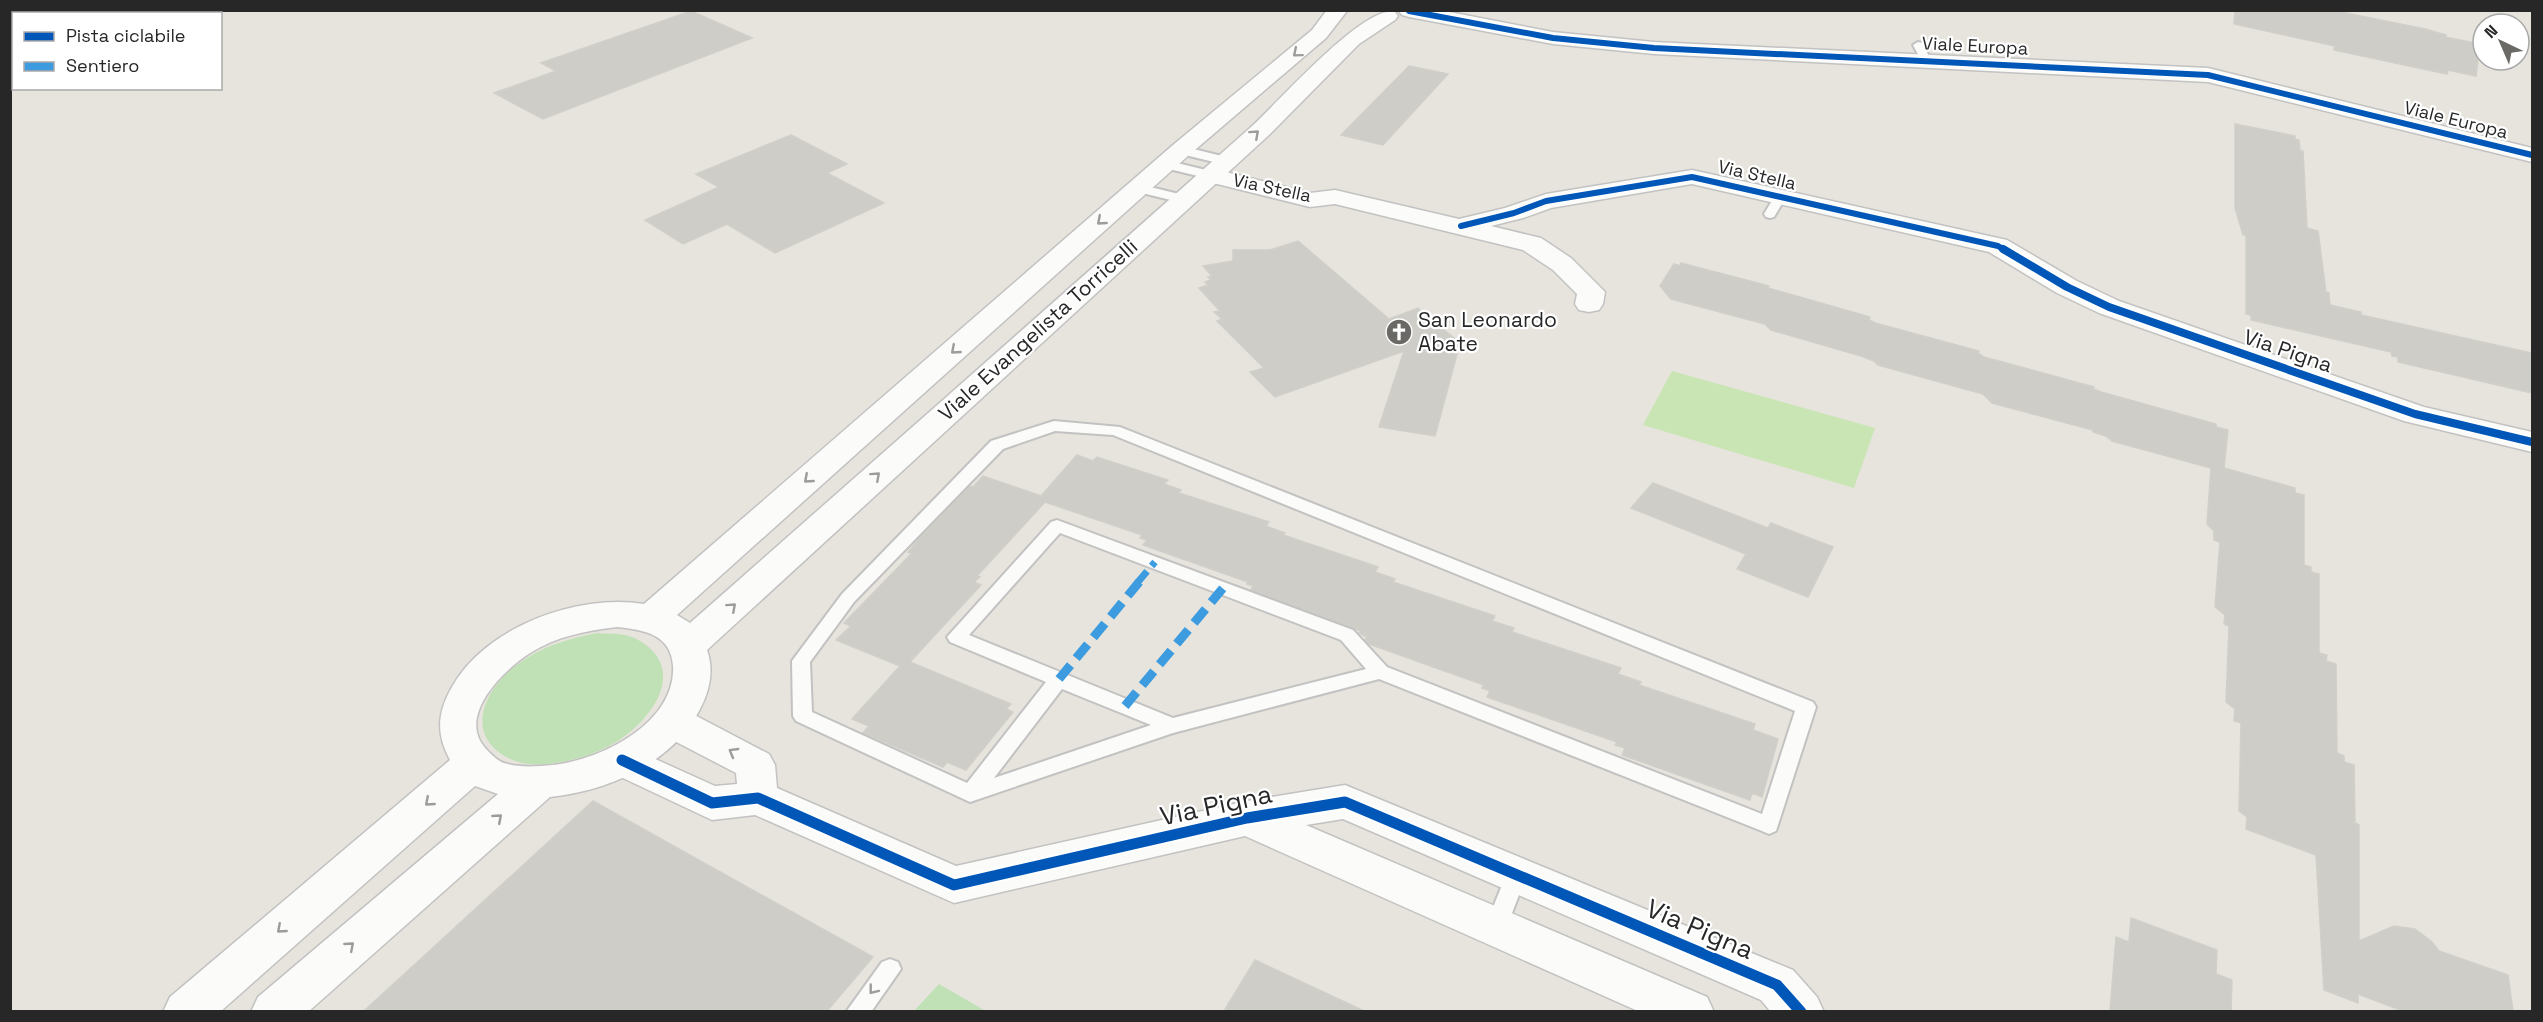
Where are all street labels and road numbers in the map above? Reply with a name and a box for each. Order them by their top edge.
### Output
street label: Viale Europa [1921,31,2029,60]
street label: Viale Europa [2402,96,2510,144]
street label: Via Stella [1716,154,1798,195]
street label: Via Stella [1231,168,1313,207]
street label: Viale Evangelista Torricelli [932,233,1143,426]
street label: Via Pigna [2240,323,2336,378]
street label: Via Pigna [1157,777,1275,833]
street label: Via Pigna [1641,891,1759,967]

